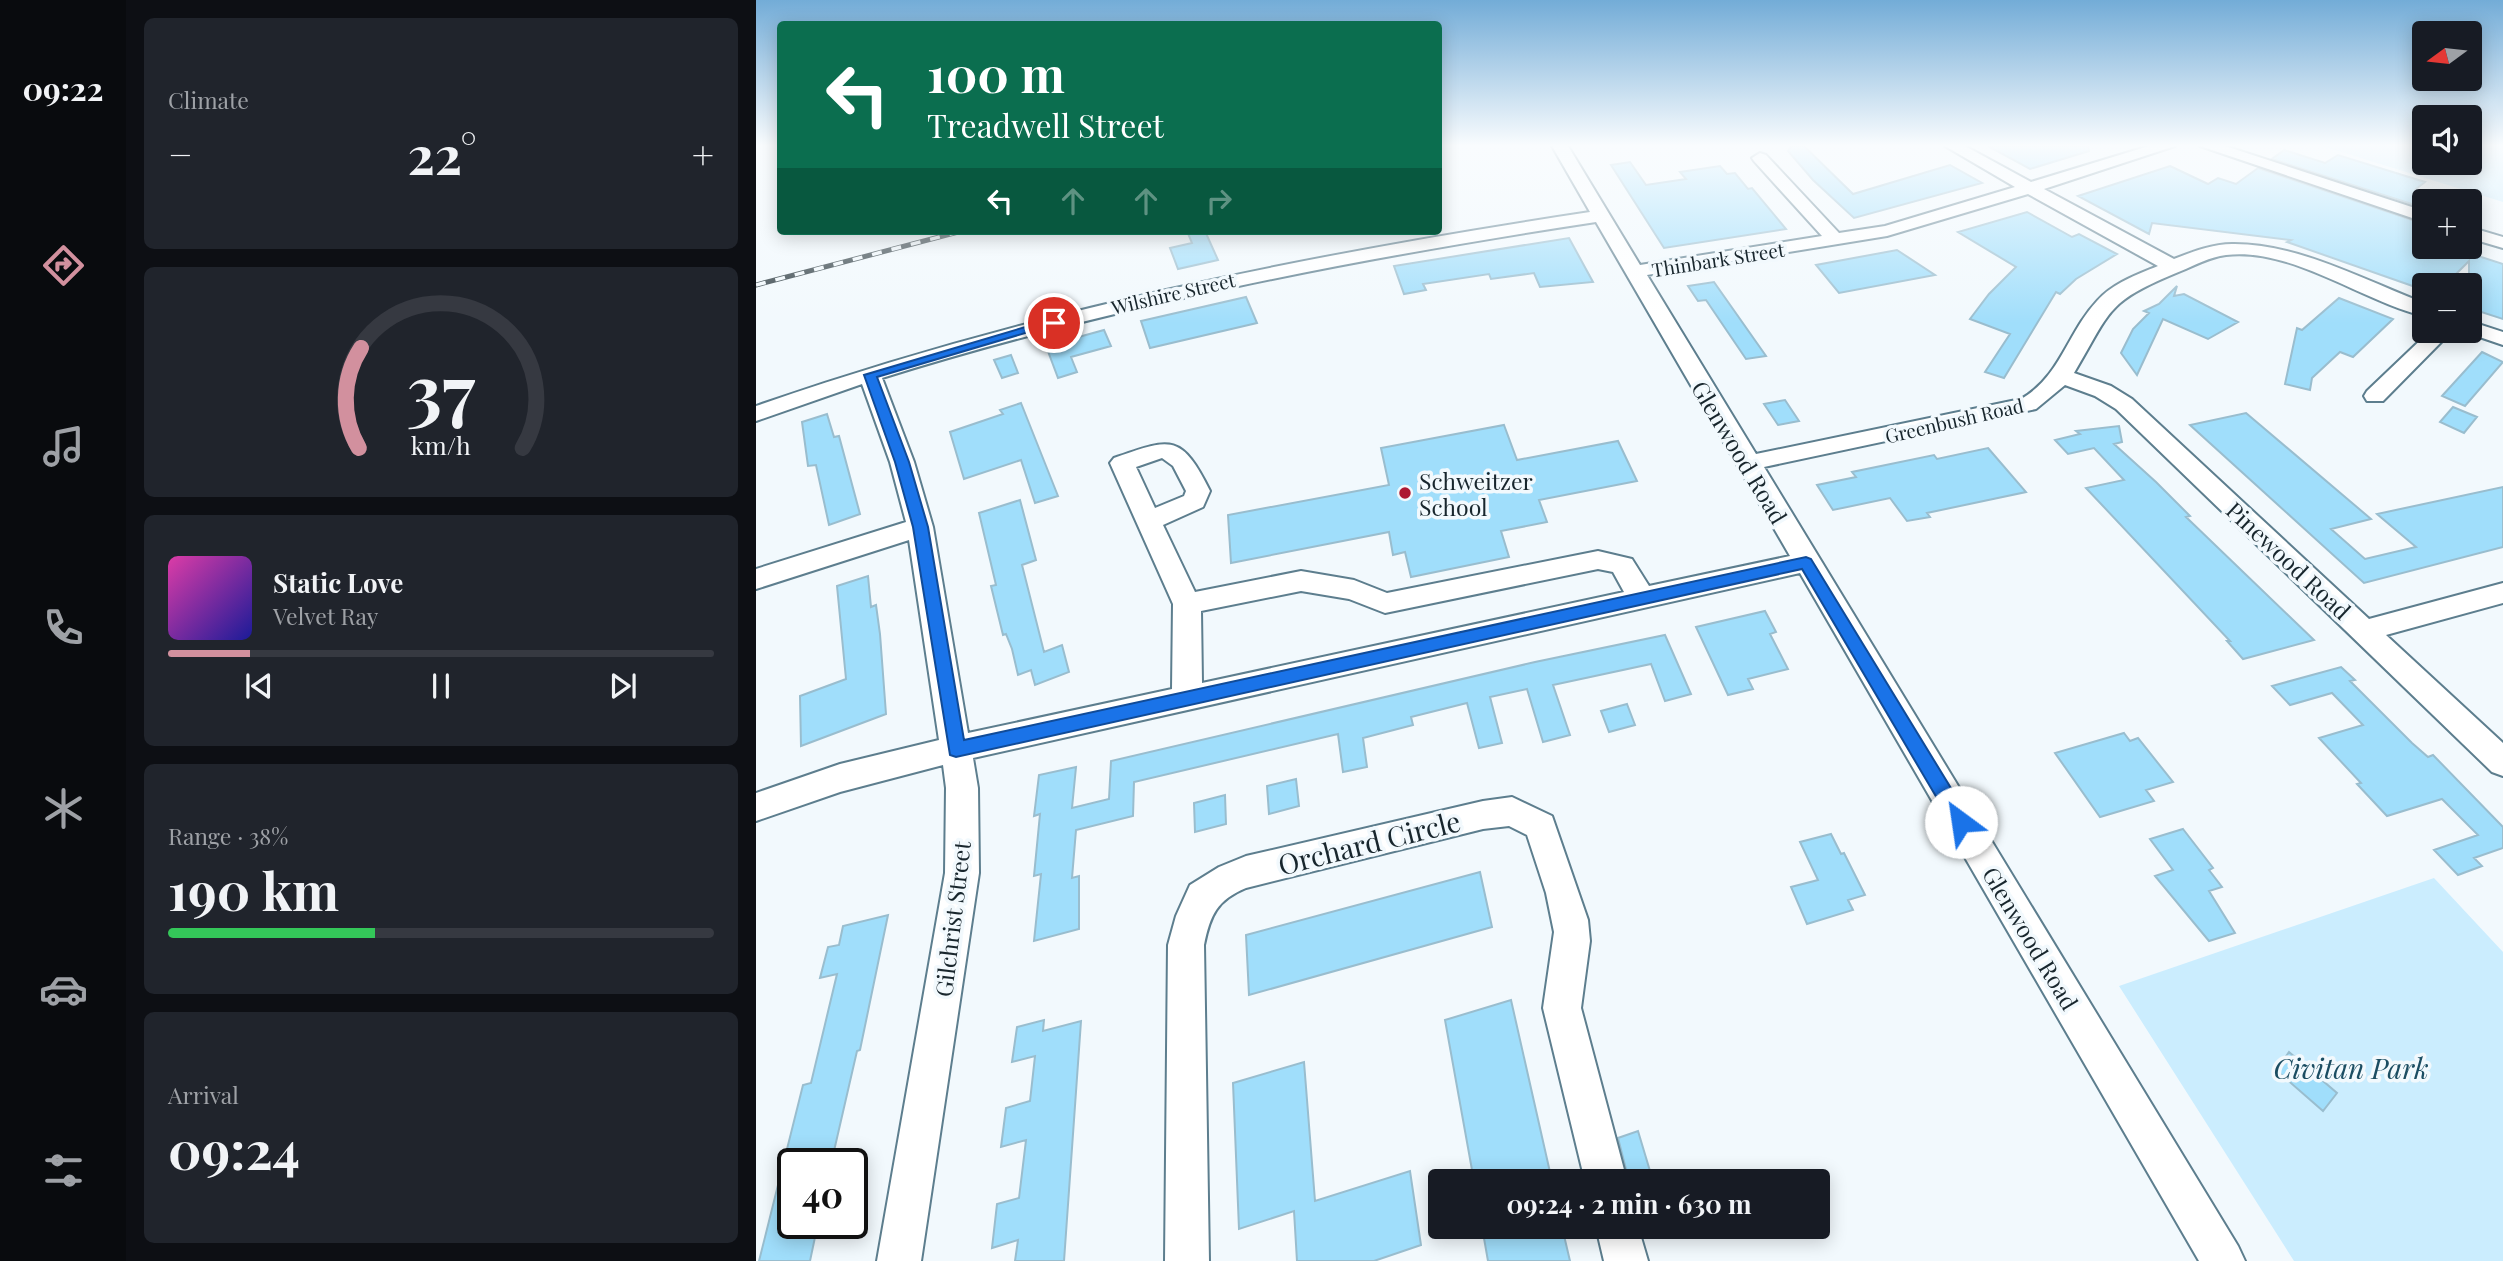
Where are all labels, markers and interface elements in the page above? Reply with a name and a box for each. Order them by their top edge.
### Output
north arrow [2412,21,2482,91]
map controls [2412,21,2482,343]
text: 100 m [927,40,1065,105]
icon: left [812,49,903,140]
text: 09:22 [22,66,104,109]
text: Climate [168,84,249,115]
text: Treadwell Street [927,103,1164,146]
button: sound [2412,105,2482,175]
text: 22° [408,119,477,188]
text: − [168,128,193,179]
text: + [692,128,714,179]
icon: left [981,182,1019,220]
icon: ahead [1054,182,1092,220]
icon: ahead [1127,182,1165,220]
icon: right [1200,182,1238,220]
button: + [2412,189,2482,259]
street label: Thinbark Street [1650,236,1786,282]
icon: directions [39,241,88,290]
street label: Wilshire Street [1108,266,1238,320]
button: − [2412,273,2482,343]
pin [1024,293,1084,353]
icon: arrive [1035,304,1073,342]
text: 37 [407,339,476,436]
street label: Glenwood Road [1685,375,1795,529]
street label: Greenbush Road [1882,391,2026,449]
icon: music [39,422,88,471]
text: km/h [411,428,471,461]
place label: Schweitzer School [1419,465,1533,522]
marker: Schweitzer School [1397,485,1413,501]
street label: Pinewood Road [2220,494,2358,626]
text: Static Love [273,565,403,600]
text: Velvet Ray [273,600,378,631]
icon: phone [39,603,88,652]
icon: previous [240,667,278,705]
icon: pause [422,667,460,705]
icon: next [604,667,642,705]
icon: climate [39,784,88,833]
position arrow [1924,785,1998,859]
street label: Orchard Circle [1274,801,1464,883]
text: Range · 38% [168,820,288,851]
street label: Gilchrist Street [927,839,977,999]
text: 190 km [168,855,339,924]
street label: Glenwood Road [1976,861,2086,1015]
icon: car [39,965,88,1014]
park label: Civitan Park [2273,1049,2429,1086]
text: Arrival [168,1079,239,1110]
text: 09:24 [168,1114,300,1183]
icon: filters [39,1146,88,1195]
speed limit sign: 40 [777,1148,868,1239]
text: 09:24 · 2 min · 630 m [1507,1186,1751,1221]

